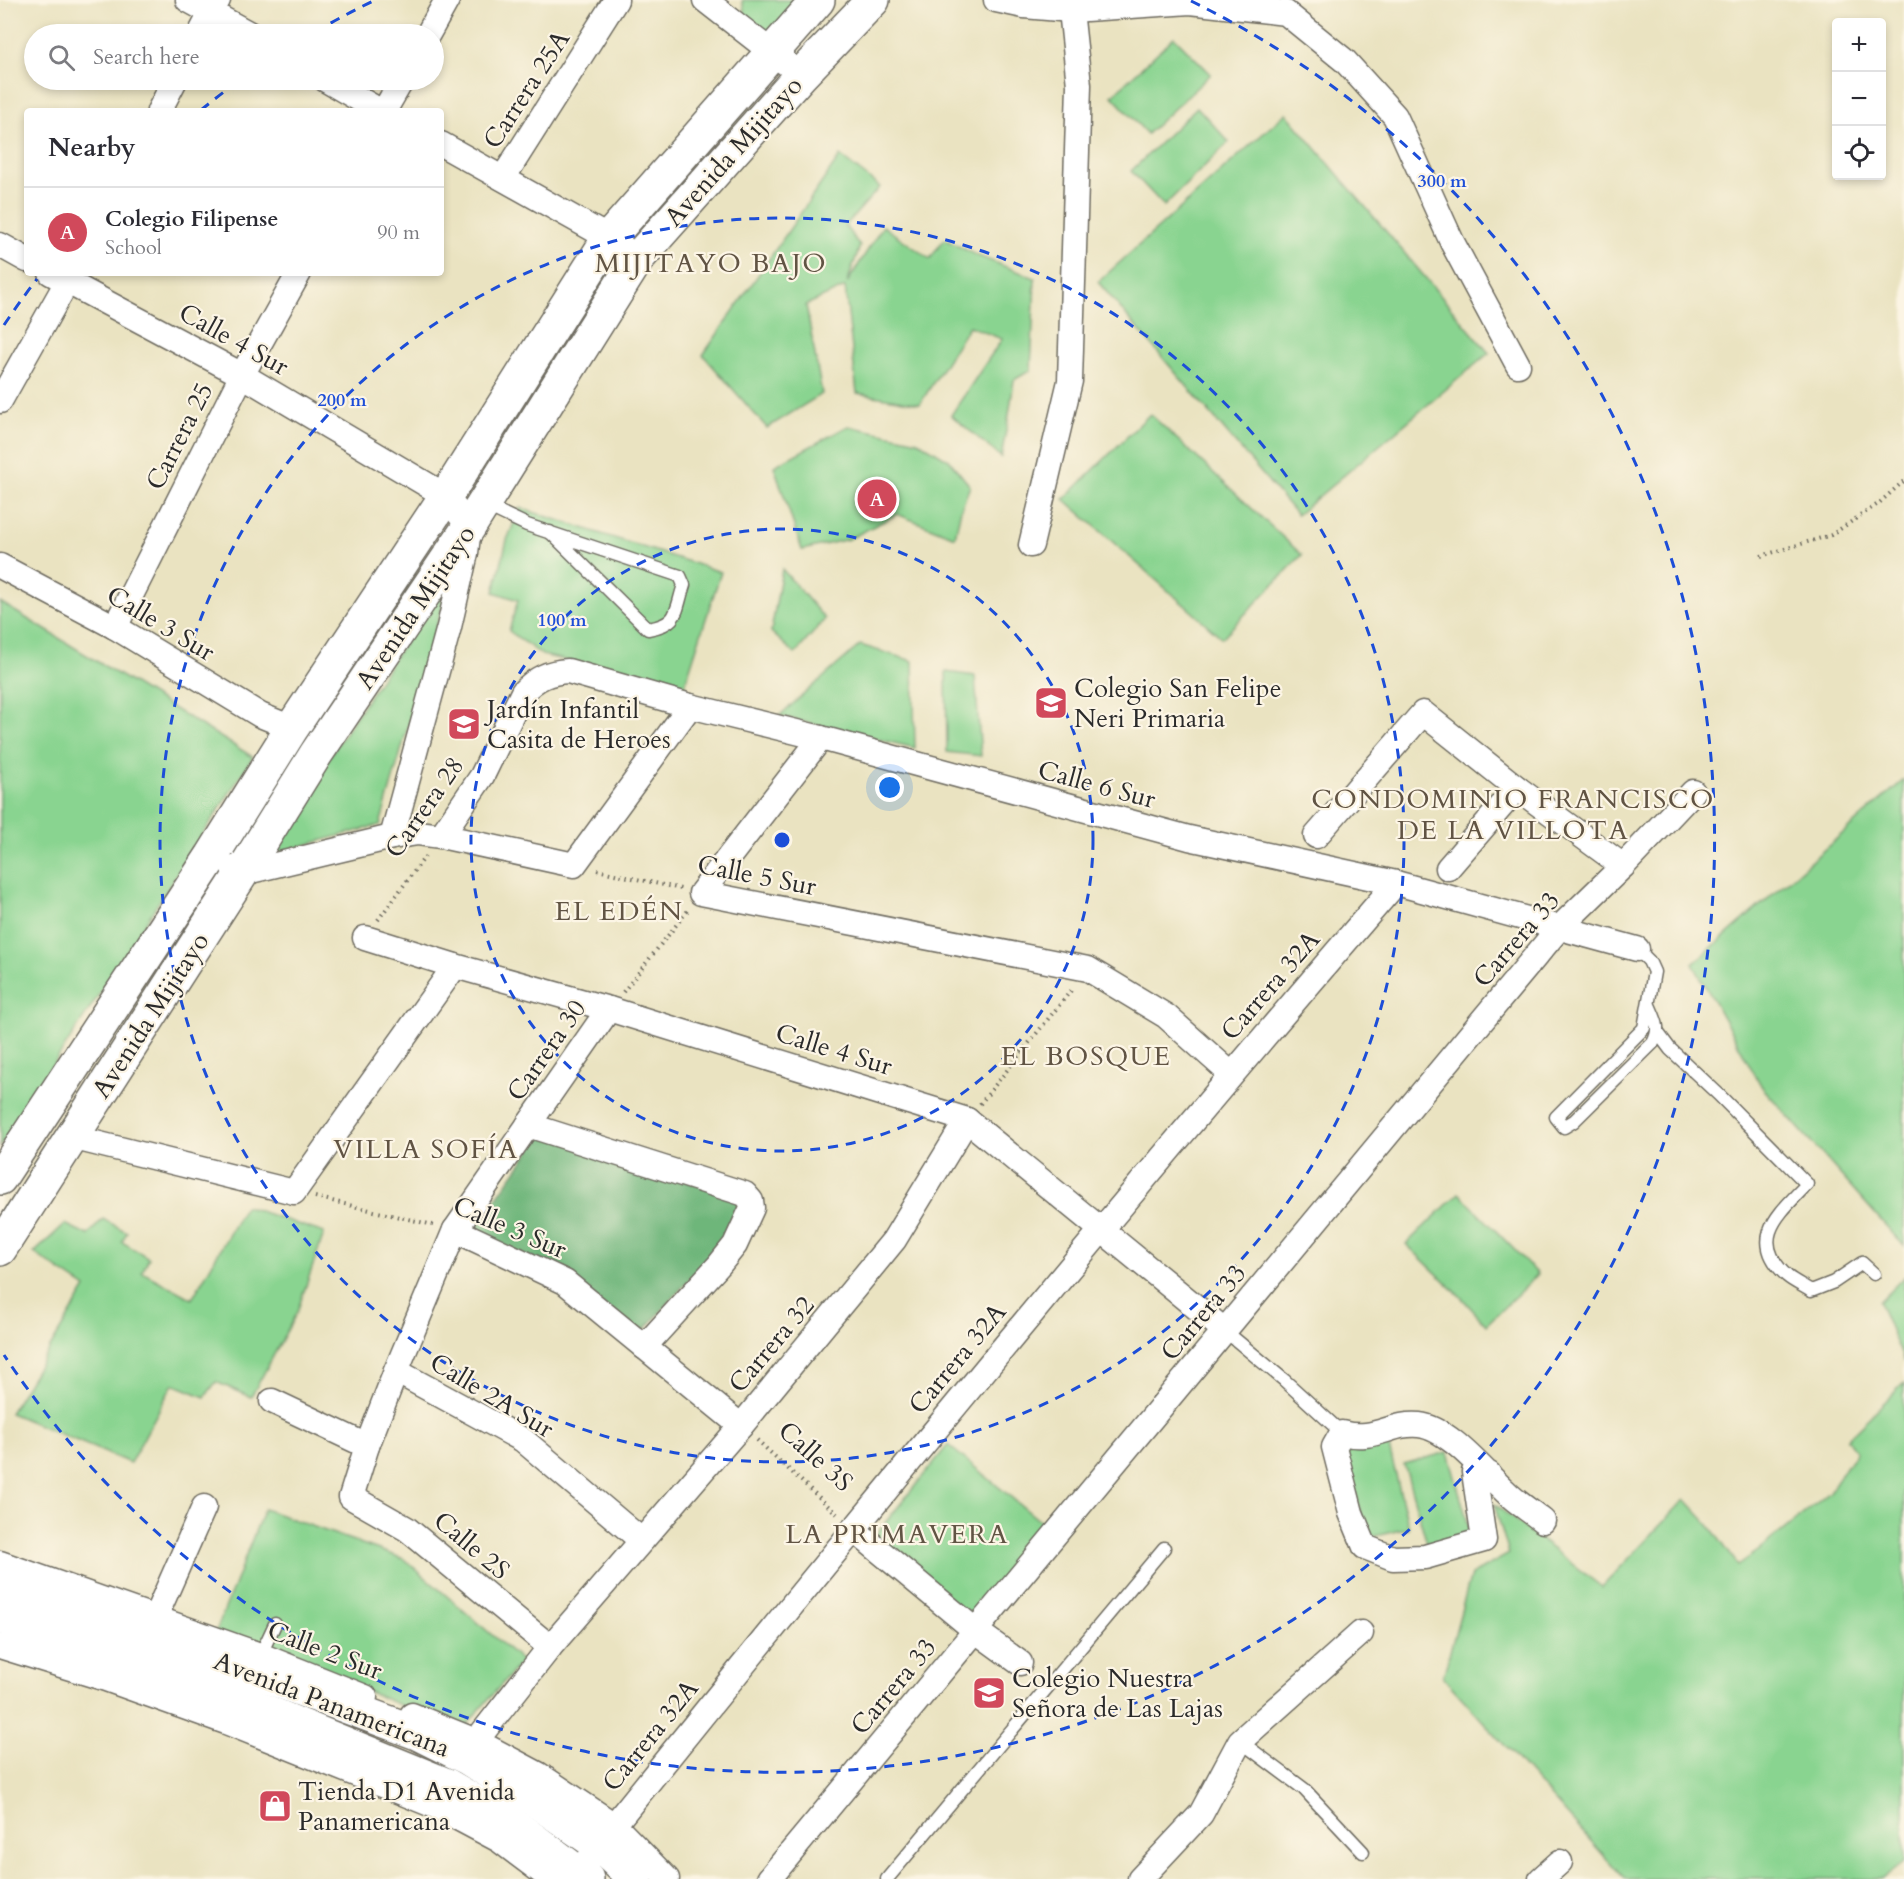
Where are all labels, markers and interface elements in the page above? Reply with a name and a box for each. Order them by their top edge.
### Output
map controls [1832,18,1886,180]
button: + [1832,18,1886,72]
street label: Carrera 25A [475,23,578,155]
search box [24,24,444,90]
icon: search [45,41,78,74]
text: Search here [93,42,200,72]
street label: Avenida Mijitayo [656,69,810,234]
button: − [1832,72,1886,126]
button: locate [1832,126,1886,180]
text: Nearby [48,130,136,165]
text: 300 m [1417,169,1467,194]
text: Colegio Filipense [105,204,278,234]
text: A [60,219,75,246]
text: 90 m [377,219,420,246]
text: School [105,234,162,261]
district label: MIJITAYO BAJO [595,245,827,282]
street label: Calle 4 Sur [173,295,295,384]
street label: Carrera 25 [137,376,221,496]
text: 200 m [317,388,367,413]
pin: A [858,476,896,522]
street label: Avenida Mijitayo [347,518,483,696]
street label: Calle 3 Sur [100,577,222,670]
text: 100 m [537,608,587,633]
place label: Colegio San Felipe Neri Primaria [1074,671,1282,736]
school or university icon: Colegio San Felipe Neri Primaria [1033,685,1069,721]
place label: Jardín Infantil Casita de Heroes [483,692,671,757]
school or university icon: Jardín Infantil Casita de Heroes [446,706,482,742]
street label: Carrera 28 [377,750,472,865]
street label: Calle 6 Sur [1034,752,1160,817]
your location [875,773,904,802]
district label: CONDOMINIO FRANCISCO DE LA VILLOTA [1311,781,1715,849]
centre of rings [772,830,792,850]
street label: Calle 5 Sur [695,847,820,904]
street label: Carrera 33 [1465,884,1568,995]
district label: EL EDÉN [554,893,684,930]
street label: Carrera 32A [1213,923,1328,1048]
street label: Avenida Mijitayo [84,926,217,1105]
street label: Carrera 30 [499,993,594,1108]
street label: Calle 4 Sur [771,1015,897,1084]
district label: EL BOSQUE [1001,1038,1171,1075]
district label: VILLA SOFÍA [333,1131,519,1168]
street label: Calle 3 Sur [448,1188,572,1267]
street label: Carrera 33 [1153,1257,1254,1368]
street label: Carrera 32 [721,1289,822,1400]
street label: Carrera 32A [901,1295,1014,1421]
street label: Calle 2A Sur [423,1345,561,1446]
street label: Calle 3S [771,1413,861,1499]
street label: Calle 2S [426,1503,517,1588]
district label: LA PRIMAVERA [785,1516,1009,1553]
street label: Calle 2 Sur [262,1613,388,1689]
street label: Carrera 33 [843,1631,944,1742]
street label: Avenida Panamericana [209,1643,455,1766]
place label: Colegio Nuestra Señora de Las Lajas [1012,1661,1223,1726]
street label: Carrera 32A [594,1672,707,1799]
school or university icon: Colegio Nuestra Señora de Las Lajas [971,1675,1007,1711]
place label: Tienda D1 Avenida Panamericana [298,1774,515,1839]
shop icon: Tienda D1 Avenida Panamericana [257,1788,293,1824]

